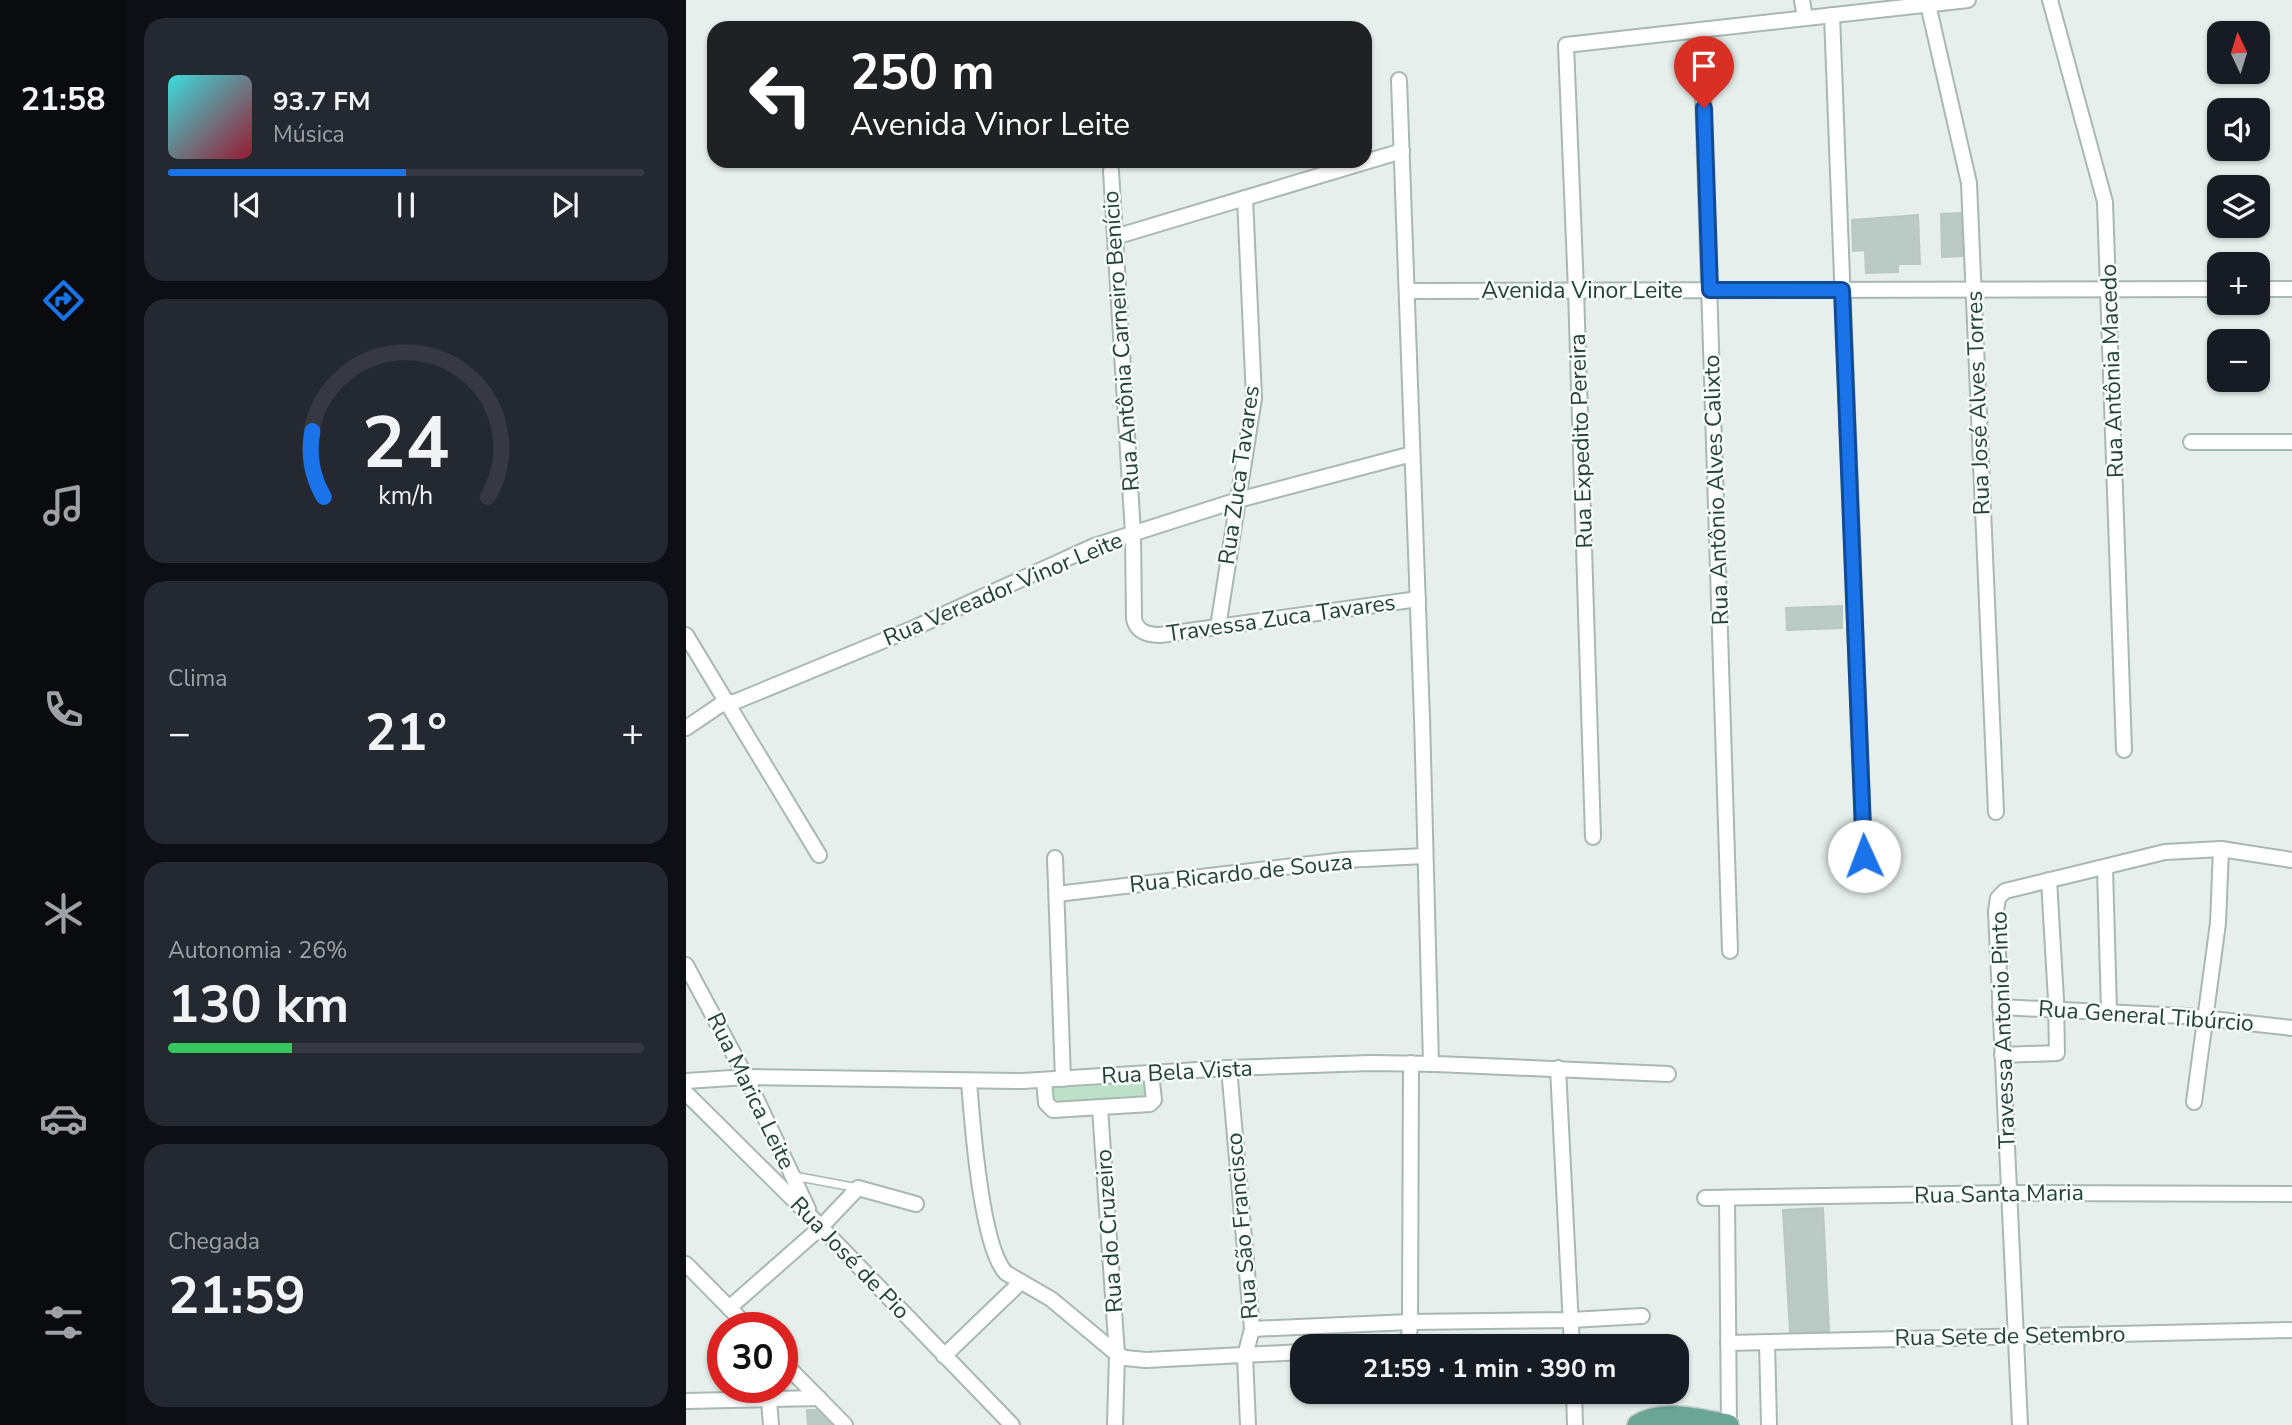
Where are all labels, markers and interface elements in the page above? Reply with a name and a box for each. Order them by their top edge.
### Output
north arrow [2207,21,2270,84]
map controls [2207,21,2270,392]
pin [1674,36,1734,108]
text: 250 m [850,39,994,106]
icon: arrive [1685,47,1723,85]
icon: left [735,49,826,140]
text: 21:58 [21,78,105,121]
text: 93.7 FM [273,84,370,119]
button: sound [2207,98,2270,161]
text: Avenida Vinor Leite [850,103,1130,146]
text: Música [273,119,345,150]
button: layers [2207,175,2270,238]
icon: previous [228,186,266,224]
icon: pause [387,186,425,224]
icon: next [546,186,584,224]
street label: Rua Antônia Carneiro Benício [1095,190,1147,492]
button: + [2207,252,2270,315]
street label: Rua Antônia Macedo [2093,263,2131,479]
street label: Avenida Vinor Leite [1481,275,1683,306]
icon: directions [39,276,88,325]
street label: Rua José Alves Torres [1959,290,1997,516]
button: − [2207,329,2270,392]
street label: Rua Expedito Pereira [1562,333,1600,549]
street label: Rua Antônio Alves Calixto [1696,354,1736,626]
street label: Rua Zuca Tavares [1211,383,1267,567]
text: 24 [362,394,450,494]
text: km/h [378,479,434,513]
icon: music [39,481,88,530]
street label: Rua Vereador Vinor Leite [879,524,1127,654]
street label: Travessa Zuca Tavares [1165,587,1397,649]
text: Clima [168,663,228,694]
icon: phone [39,685,88,734]
text: 21° [365,697,447,768]
text: − [168,708,191,759]
text: + [621,708,644,759]
position arrow [1827,819,1901,893]
street label: Rua Ricardo de Souza [1128,846,1354,900]
icon: climate [39,889,88,938]
street label: Travessa Antonio Pinto [1983,911,2023,1149]
text: Autonomia · 26% [168,935,348,966]
text: 130 km [168,969,349,1040]
street label: Rua General Tibúrcio [2037,993,2255,1039]
street label: Rua Marica Leite [700,1008,802,1174]
street label: Rua Bela Vista [1101,1053,1253,1091]
icon: car [39,1094,88,1143]
street label: Rua São Francisco [1218,1131,1266,1321]
street label: Rua do Cruzeiro [1088,1148,1130,1314]
street label: Rua Santa Maria [1914,1177,2084,1211]
street label: Rua José de Pio [783,1190,917,1326]
text: Chegada [168,1226,260,1257]
text: 21:59 [168,1260,306,1331]
icon: filters [39,1298,88,1347]
speed limit sign: 30 [707,1312,798,1403]
street label: Rua Sete de Setembro [1894,1318,2126,1354]
text: 21:59 · 1 min · 390 m [1363,1351,1616,1386]

